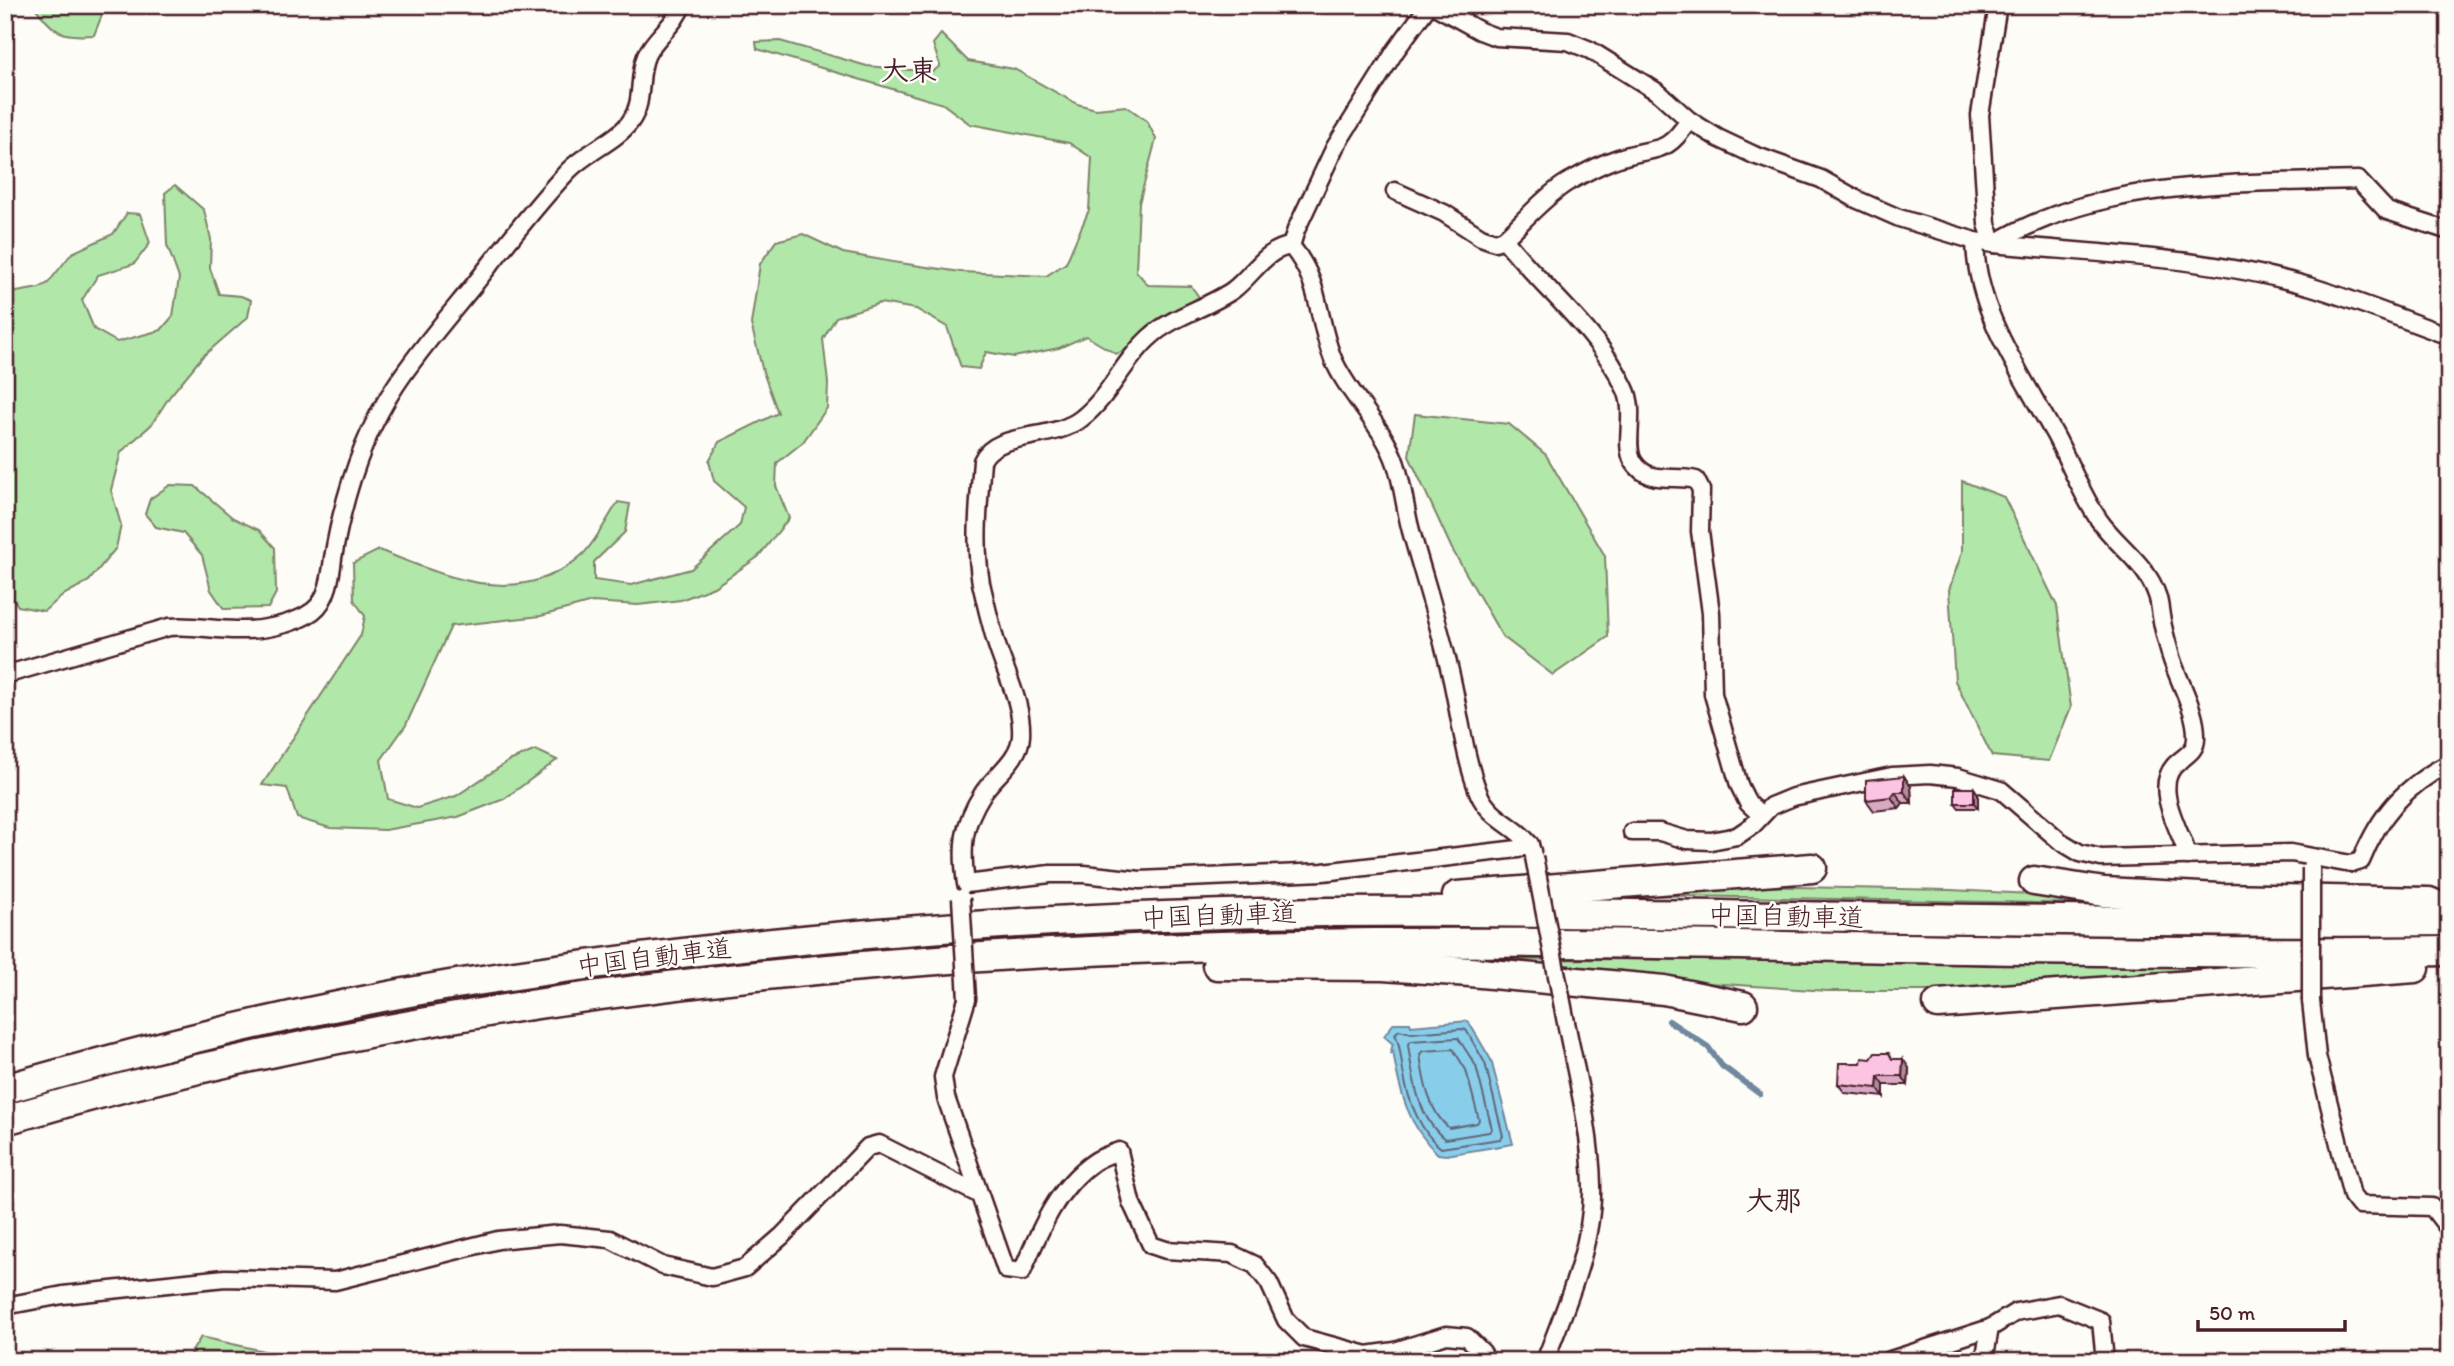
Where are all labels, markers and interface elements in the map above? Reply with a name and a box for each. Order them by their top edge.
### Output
district label: 大東 [881,53,937,87]
street label: 中国自動車道 [1140,896,1298,934]
street label: 中国自動車道 [1708,899,1864,933]
street label: 中国自動車道 [575,932,733,982]
district label: 大那 [1746,1183,1802,1217]
scale bar [2198,1289,2346,1333]
text: 50 m [2209,1300,2256,1325]

